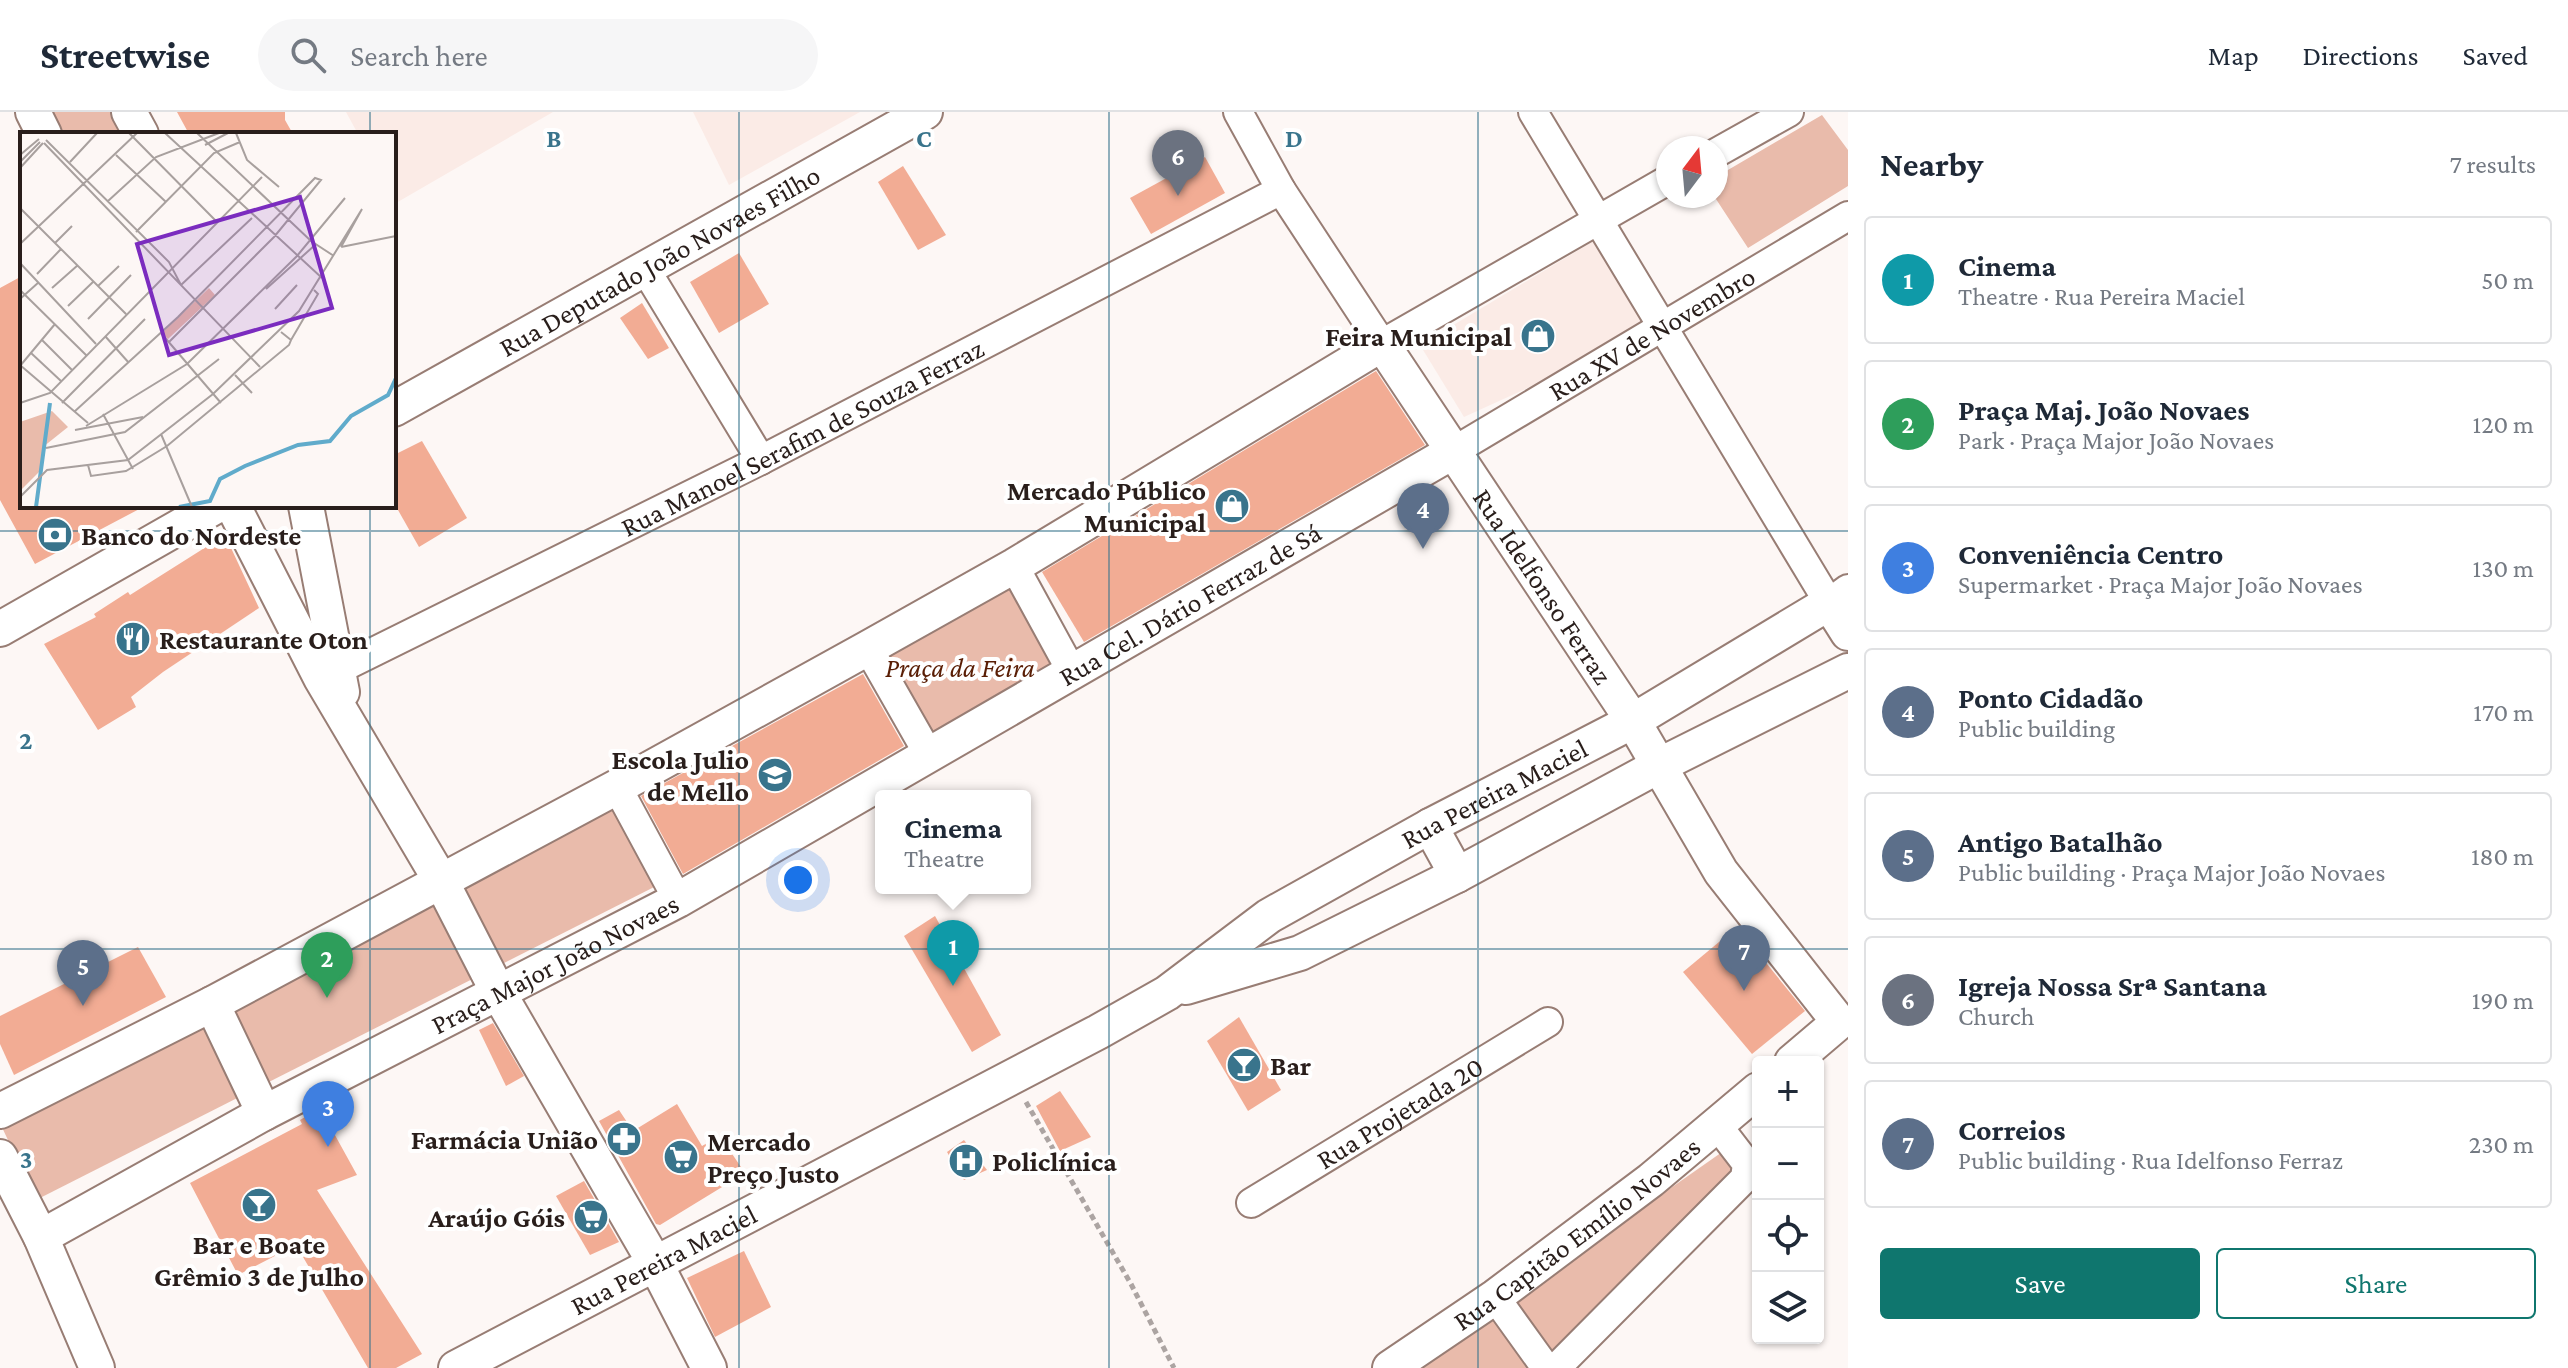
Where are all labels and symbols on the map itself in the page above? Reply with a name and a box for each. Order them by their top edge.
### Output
text: B [546,124,562,153]
text: C [916,124,932,153]
text: D [1285,124,1303,153]
pin: 6 [1152,130,1204,196]
inset map [20,132,396,508]
north arrow [1656,136,1728,208]
street label: Rua Deputado João Novaes Filho [494,159,825,363]
street label: Rua XV de Novembro [1543,260,1760,407]
shop icon: Feira Municipal [1519,317,1557,355]
place label: Feira Municipal [1325,321,1512,352]
street label: Rua Manoel Serafim de Souza Ferraz [616,332,989,543]
place label: Mercado Público Municipal [1007,475,1206,538]
pin: 4 [1397,483,1449,549]
street label: Rua Idelfonso Ferraz [1467,483,1619,690]
shop icon: Mercado Público Municipal [1213,487,1251,525]
bank icon: Banco do Nordeste [36,516,74,554]
street label: Rua Cel. Dário Ferraz de Sá [1054,516,1327,692]
place label: Banco do Nordeste [81,520,301,551]
restaurant icon: Restaurante Oton [114,620,152,658]
place label: Restaurante Oton [159,624,368,655]
park label: Praça da Feira [885,652,1035,683]
text: 2 [19,726,33,755]
street label: Rua Pereira Maciel [1396,732,1592,855]
place label: Escola Julio de Mello [612,744,749,807]
school or university icon: Escola Julio de Mello [756,756,794,794]
your location [778,860,818,900]
street label: Praça Major João Novaes [426,888,684,1040]
pin: 1 [927,920,979,986]
pin: 7 [1718,925,1770,991]
pin: 2 [301,932,353,998]
pin: 5 [57,940,109,1006]
bar icon: Bar [1225,1046,1263,1084]
place label: Bar [1270,1050,1311,1081]
street label: Rua Projetada 20 [1311,1050,1489,1175]
pin: 3 [302,1081,354,1147]
pharmacy icon: Farmácia União [605,1120,643,1158]
place label: Farmácia União [411,1124,598,1155]
place label: Mercado Preço Justo [707,1126,839,1189]
street label: Rua Capitão Emílio Novaes [1448,1131,1706,1337]
supermarket icon: Mercado Preço Justo [662,1138,700,1176]
hospital icon: Policlínica [947,1142,985,1180]
text: 3 [20,1145,32,1174]
place label: Policlínica [992,1146,1117,1177]
bar icon: Bar e Boate Grêmio 3 de Julho [240,1186,278,1224]
supermarket icon: Araújo Góis [572,1198,610,1236]
street label: Rua Pereira Maciel [565,1199,762,1321]
place label: Araújo Góis [427,1202,565,1233]
place label: Bar e Boate Grêmio 3 de Julho [154,1229,364,1292]

